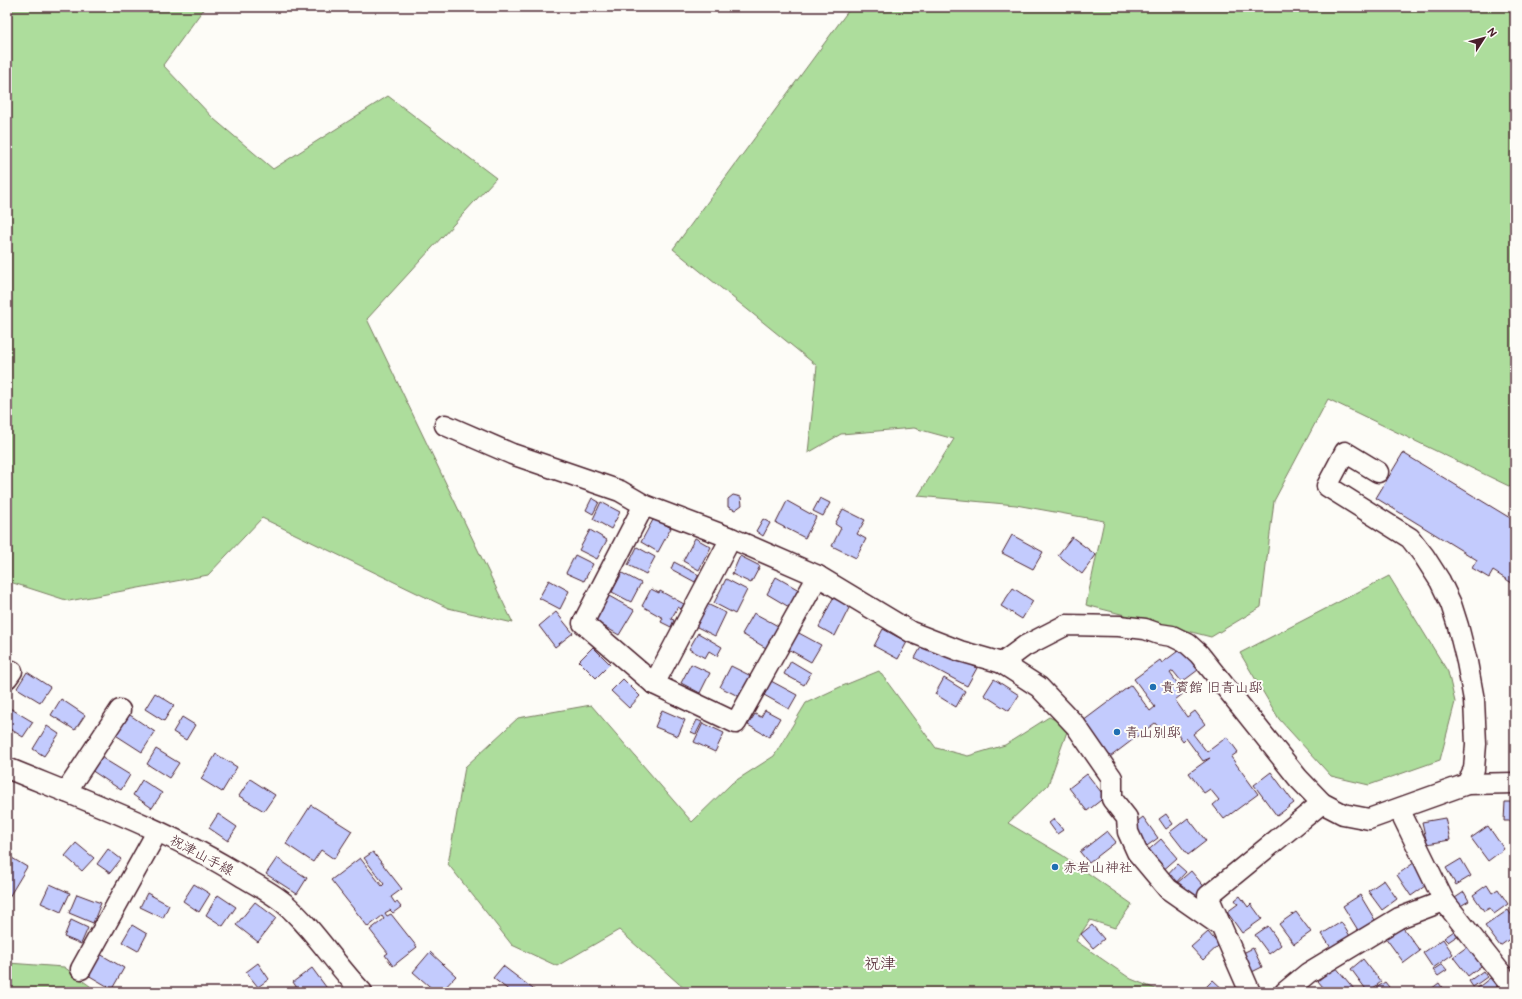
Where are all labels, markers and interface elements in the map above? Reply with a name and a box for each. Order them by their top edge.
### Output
north arrow [1464,18,1504,58]
text: N [1484,25,1499,40]
place label: 貴賓館 旧青山邸 [1161,679,1263,696]
marker: 貴賓館 旧青山邸 [1148,682,1158,692]
place label: 青山別邸 [1125,724,1181,741]
marker: 青山別邸 [1112,727,1122,737]
street label: 祝津山手線 [167,832,237,879]
place label: 赤岩山神社 [1063,859,1133,876]
marker: 赤岩山神社 [1050,862,1060,872]
district label: 祝津 [864,955,896,974]

